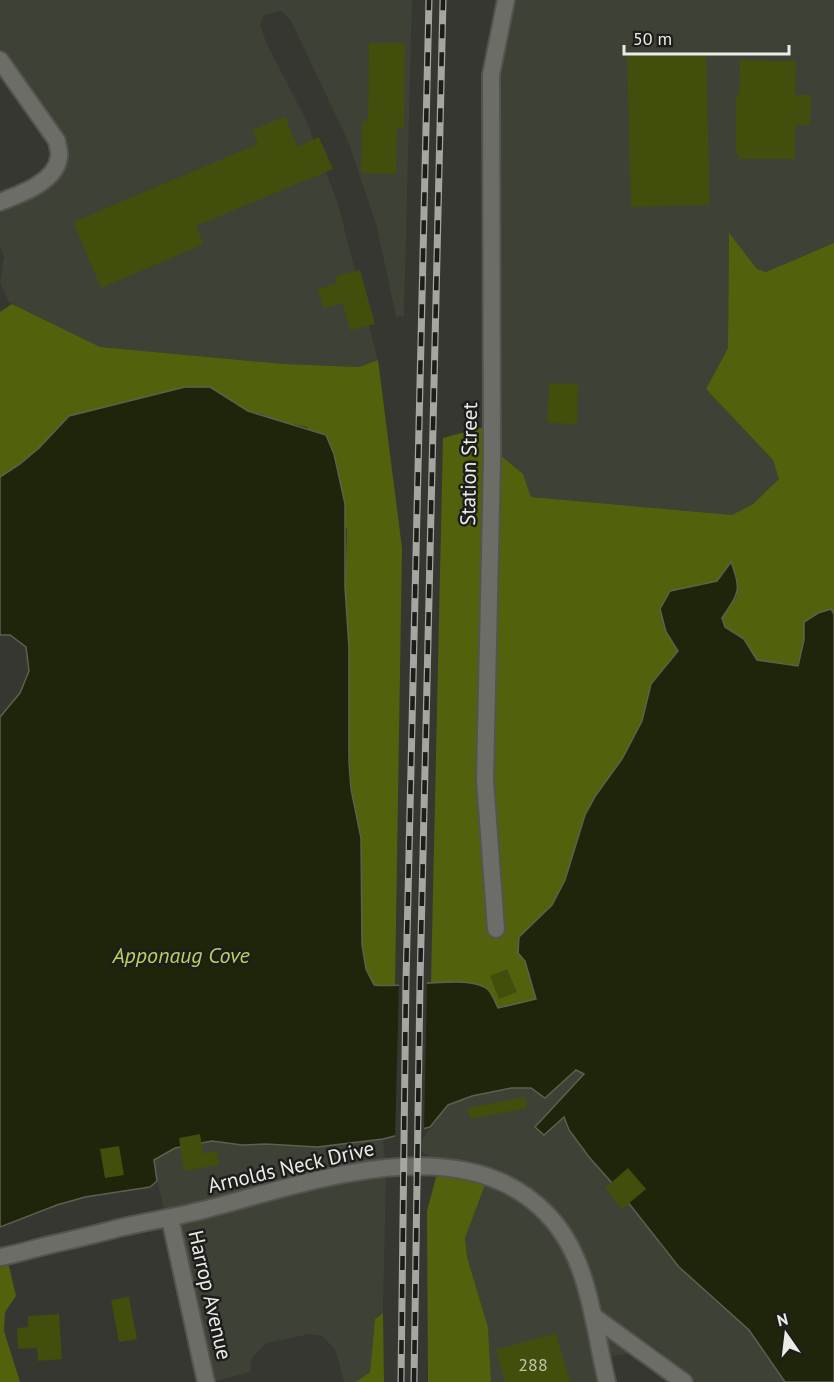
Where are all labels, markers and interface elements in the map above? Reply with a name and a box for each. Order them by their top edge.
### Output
scale bar [624,18,789,56]
text: 50 m [633,27,672,50]
street label: Station Street [454,402,483,526]
water label: Apponaug Cove [111,941,250,969]
street label: Arnolds Neck Drive [205,1134,377,1199]
street label: Harrop Avenue [182,1228,238,1362]
north arrow [756,1304,816,1364]
text: N [775,1308,790,1330]
house number: 288 [518,1353,548,1376]

